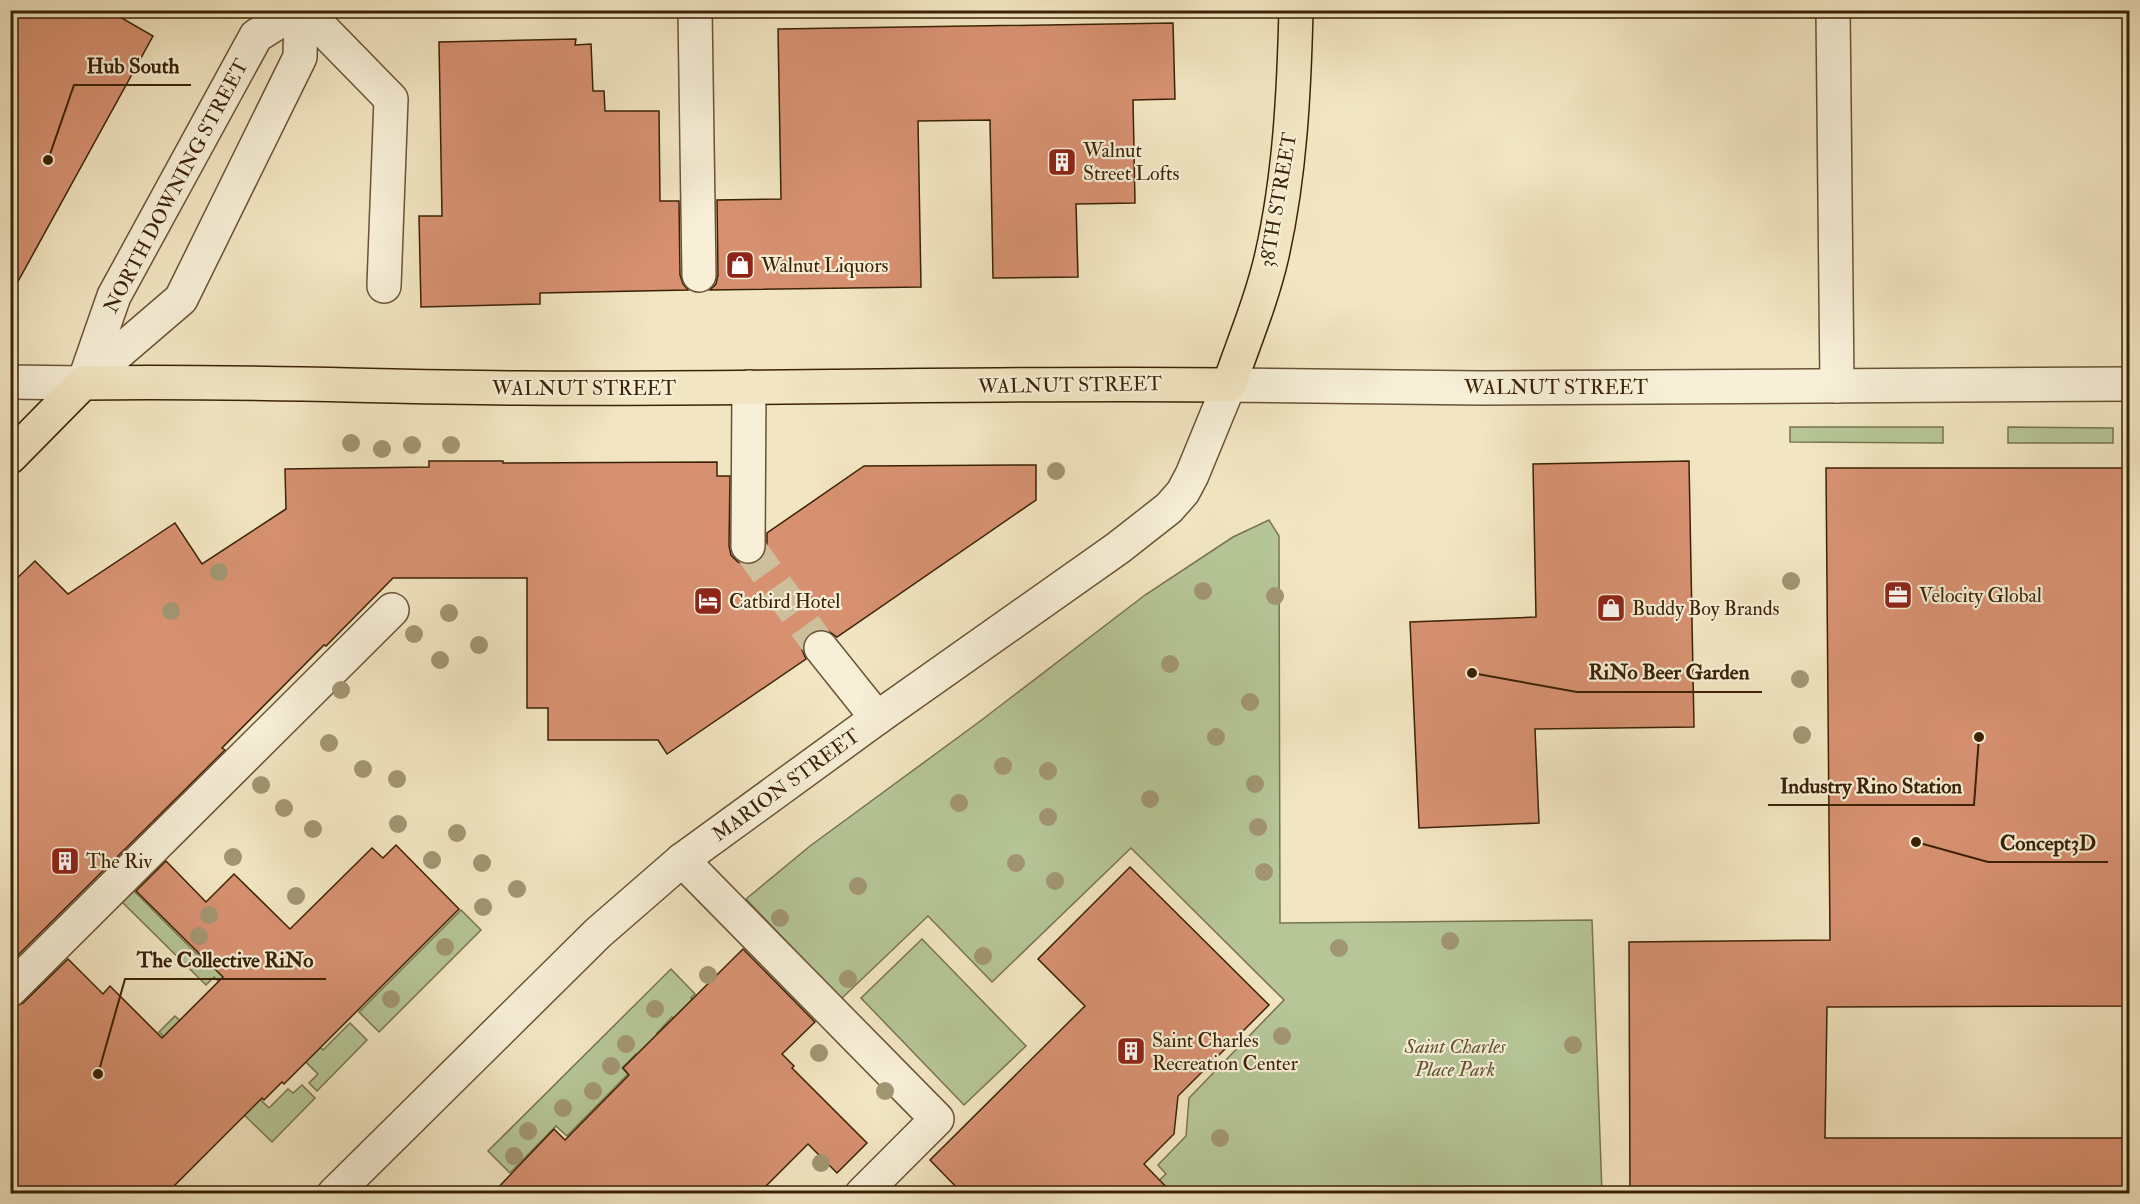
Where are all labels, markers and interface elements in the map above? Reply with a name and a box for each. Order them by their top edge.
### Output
callout: Hub South [74,46,191,85]
text: Hub South [87,53,179,80]
street label: NORTH DOWNING STREET [98,55,254,317]
street label: 38TH STREET [1254,130,1302,269]
place label: Walnut Street Lofts [1082,138,1180,186]
building icon: Walnut Street Lofts [1046,146,1078,178]
shop icon: Walnut Liquors [724,249,756,281]
place label: Walnut Liquors [760,253,889,278]
street label: WALNUT STREET [977,371,1162,399]
street label: WALNUT STREET [1463,375,1648,400]
street label: WALNUT STREET [491,376,676,401]
office icon: Velocity Global [1882,579,1914,611]
place label: Velocity Global [1919,583,2042,608]
hotel icon: Catbird Hotel [692,585,724,617]
place label: Catbird Hotel [729,589,840,614]
shop icon: Buddy Boy Brands [1595,592,1627,624]
place label: Buddy Boy Brands [1632,596,1780,621]
callout: RiNo Beer Garden [1577,653,1762,692]
text: RiNo Beer Garden [1589,659,1750,686]
street label: MARION STREET [707,723,865,847]
callout: Industry Rino Station [1768,766,1974,805]
text: Industry Rino Station [1780,773,1962,800]
callout: Concept3D [1988,823,2108,862]
text: Concept3D [2000,830,2096,857]
building icon: The Riv [49,845,81,877]
place label: The Riv [86,849,152,874]
callout: The Collective RiNo [125,940,326,979]
text: The Collective RiNo [136,947,313,974]
place label: Saint Charles Recreation Center [1152,1028,1298,1076]
park label: Saint Charles Place Park [1404,1034,1506,1082]
building icon: Saint Charles Recreation Center [1115,1035,1147,1067]

